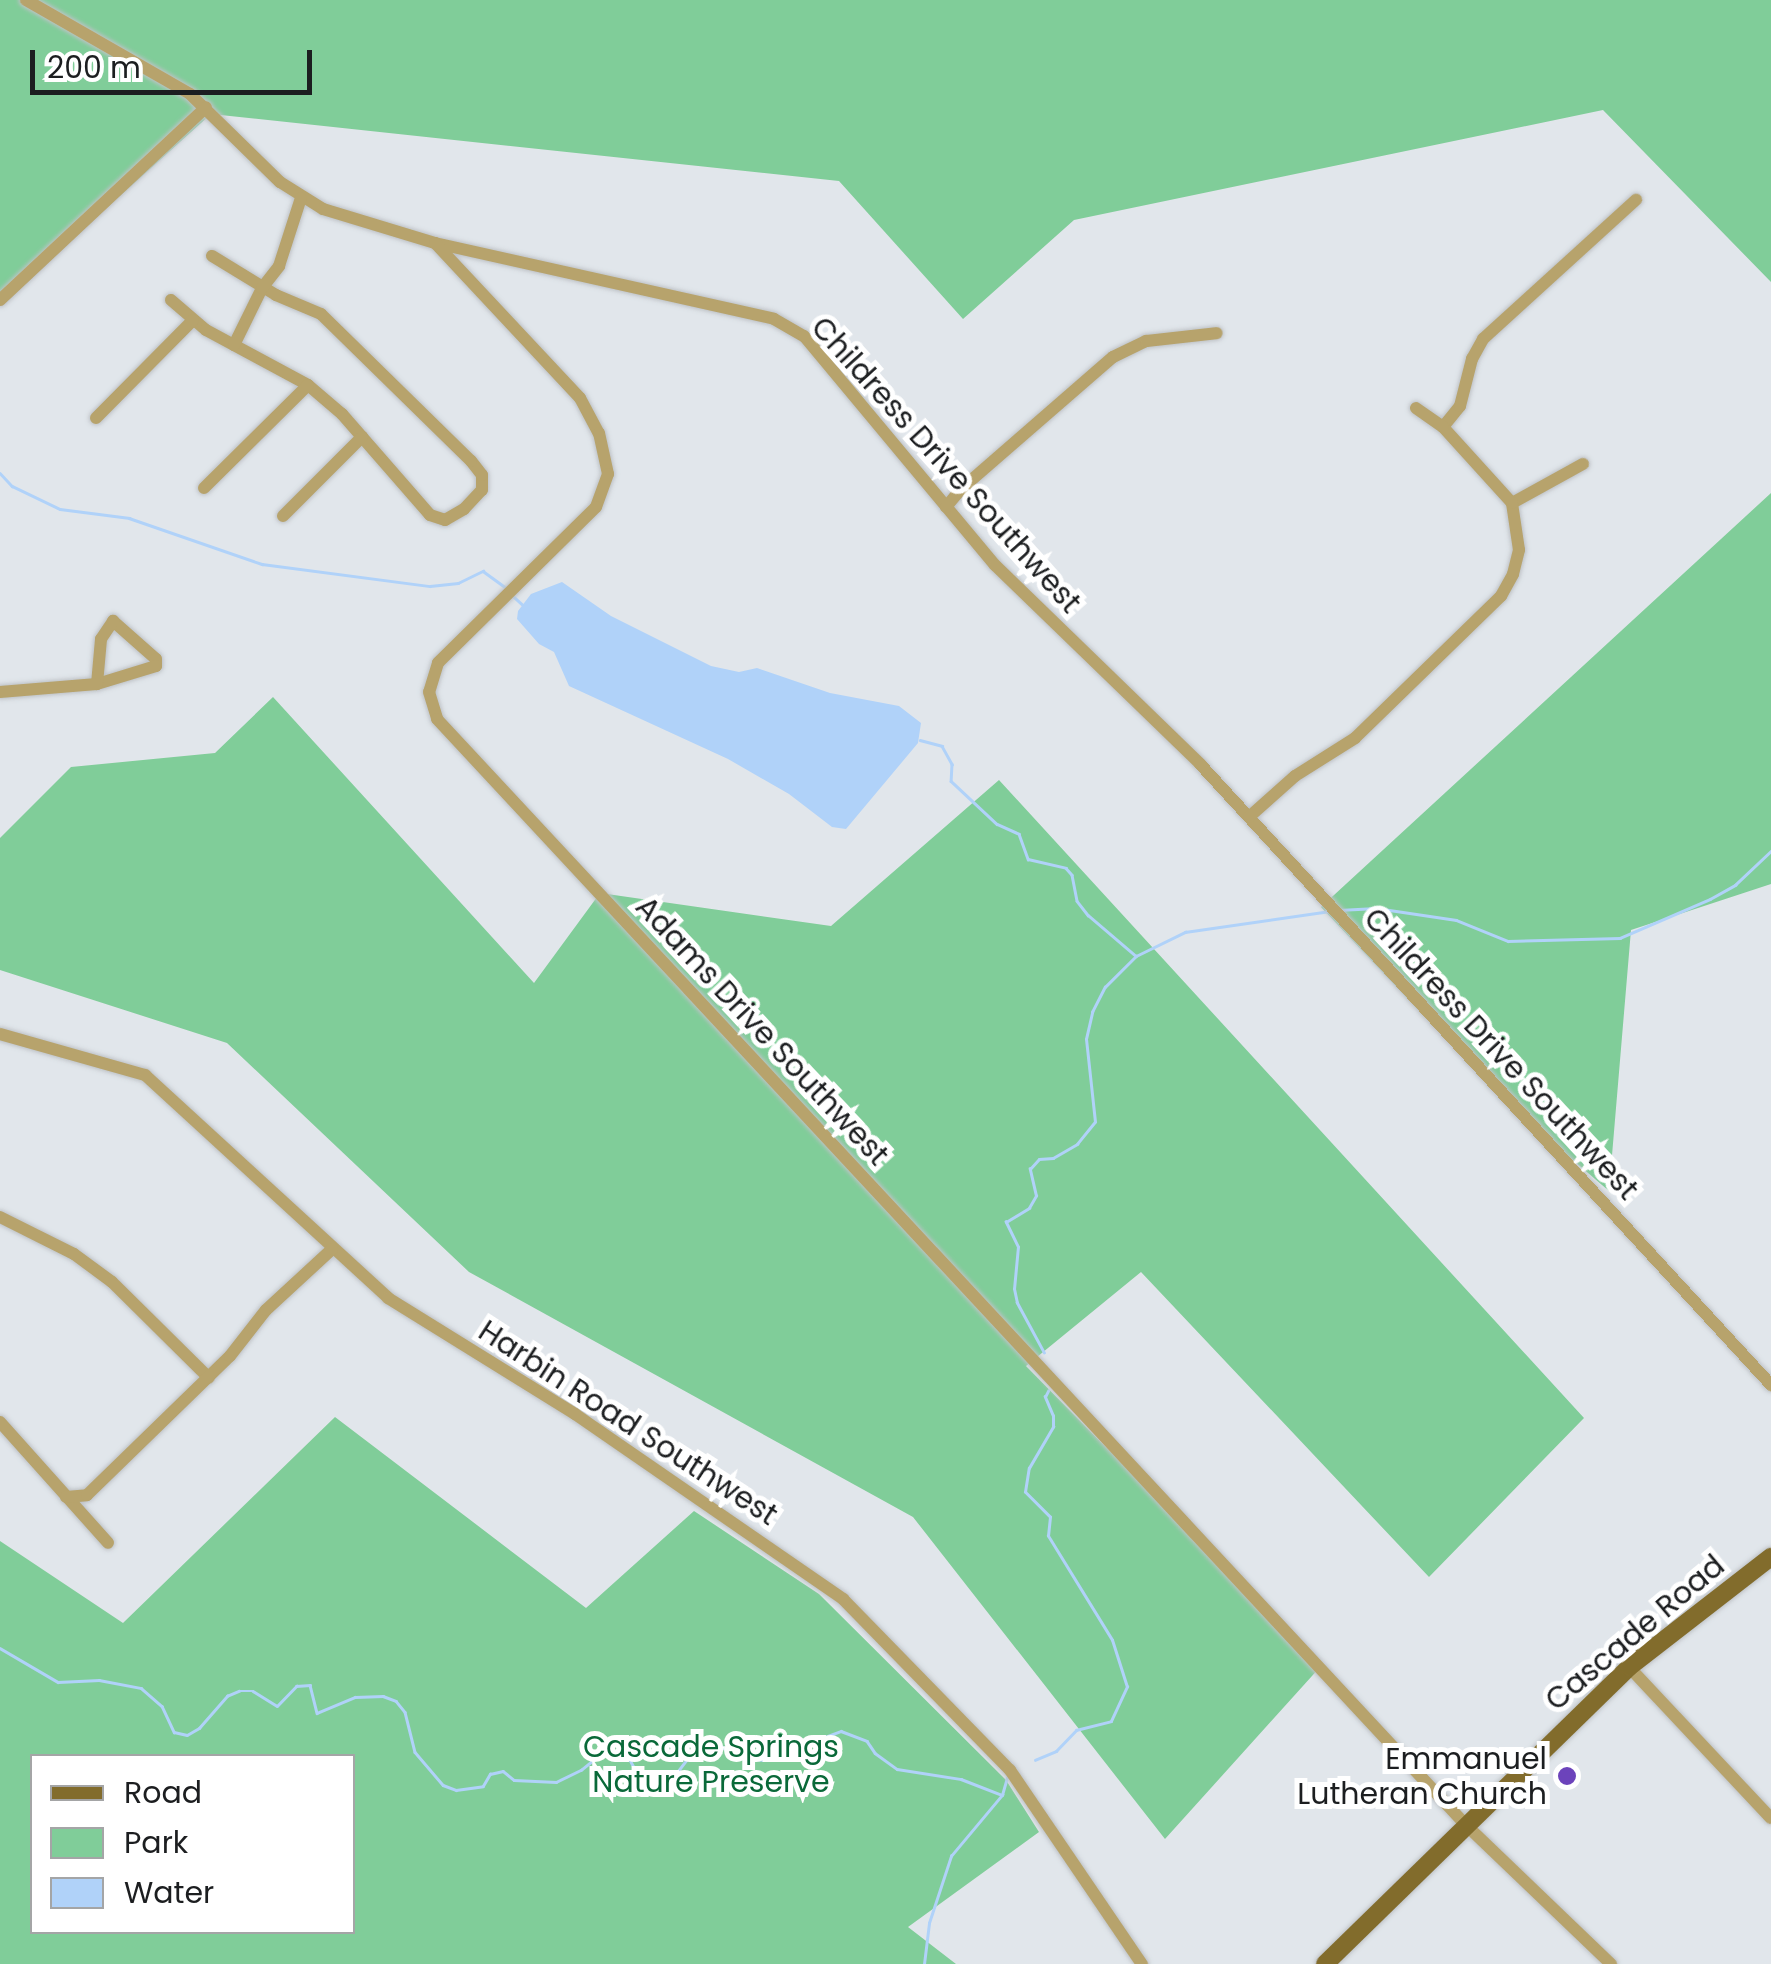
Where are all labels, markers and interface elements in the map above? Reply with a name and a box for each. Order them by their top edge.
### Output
scale bar [35,30,318,92]
text: 200 m [47,46,141,89]
street label: Childress Drive Southwest [804,310,1088,620]
street label: Adams Drive Southwest [628,889,896,1173]
street label: Childress Drive Southwest [1356,901,1646,1207]
street label: Harbin Road Southwest [472,1313,784,1533]
street label: Cascade Road [1538,1548,1732,1718]
park label: Cascade Springs Nature Preserve [583,1729,839,1800]
place label: Emmanuel Lutheran Church [1297,1741,1547,1812]
legend [30,1754,355,1934]
marker: Emmanuel Lutheran Church [1556,1765,1578,1787]
text: Road [124,1771,202,1814]
text: Park [124,1821,188,1864]
text: Water [124,1871,214,1914]

